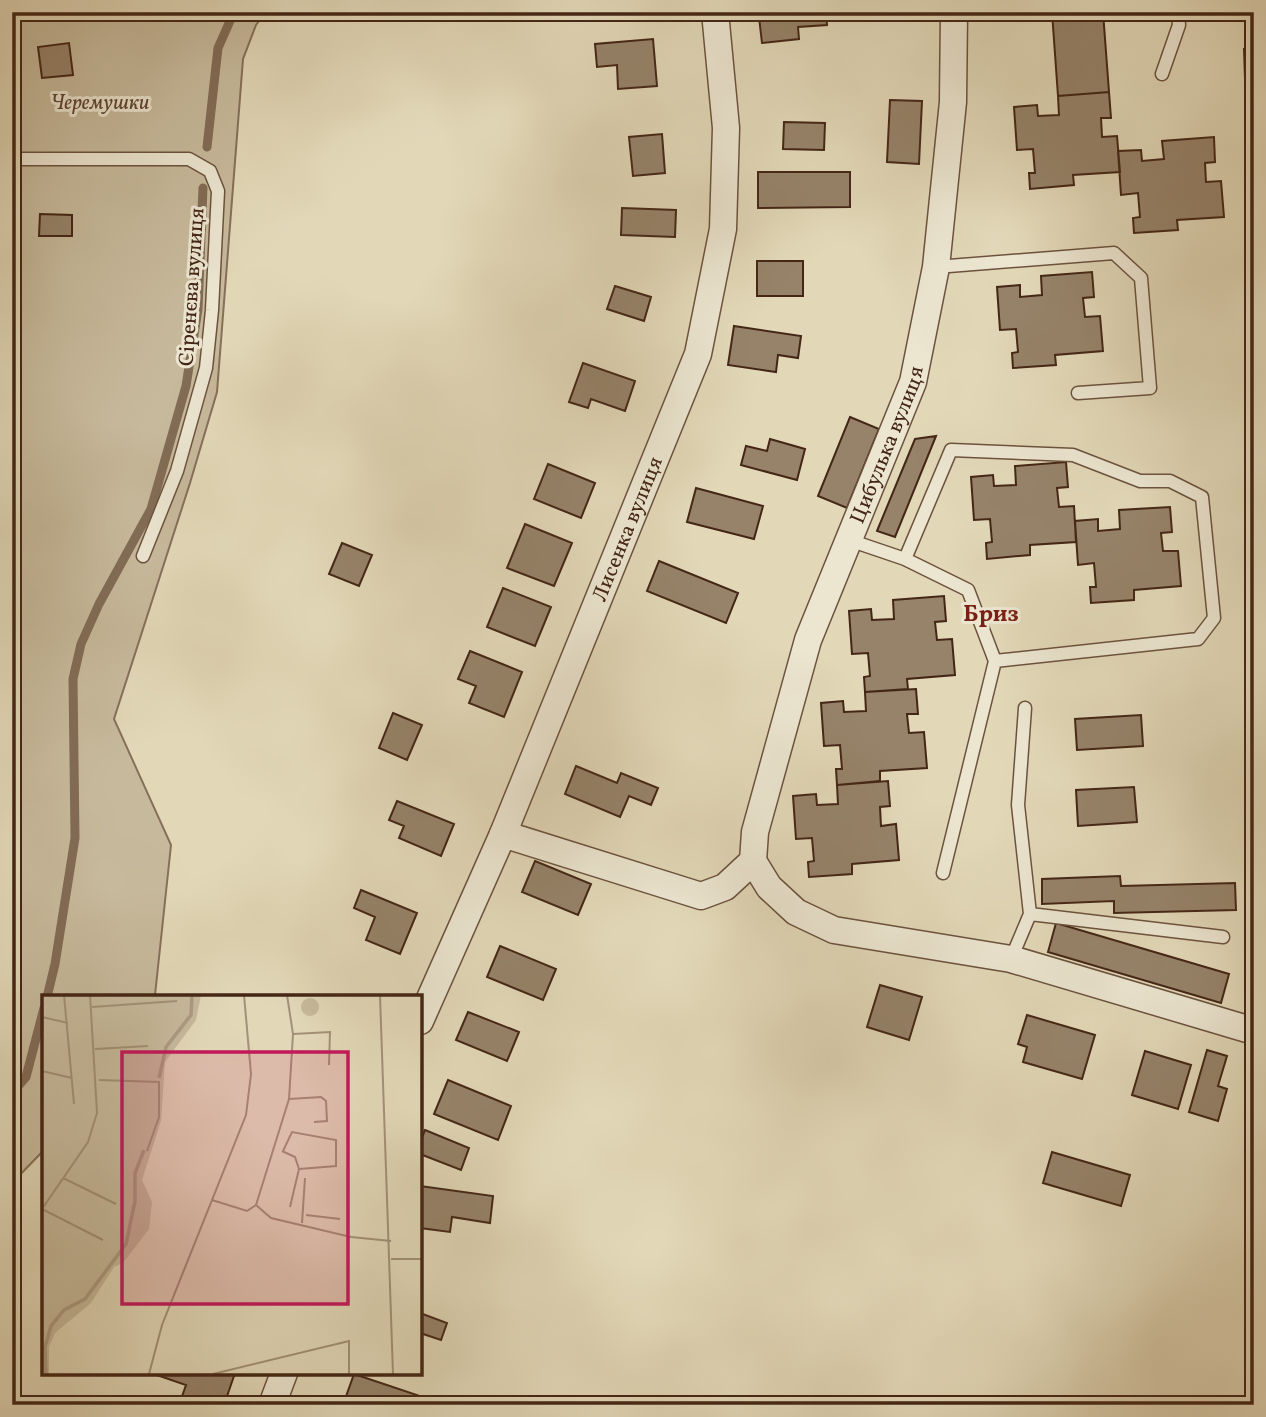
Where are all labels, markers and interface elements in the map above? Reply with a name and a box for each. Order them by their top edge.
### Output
park label: Черемушки [51,89,149,118]
street label: Сіренєва вулиця [173,207,212,367]
street label: Цибулька вулиця [844,364,932,528]
street label: Лисенка вулиця [586,453,671,606]
district label: Бриз [963,599,1019,631]
inset map [42,995,422,1375]

